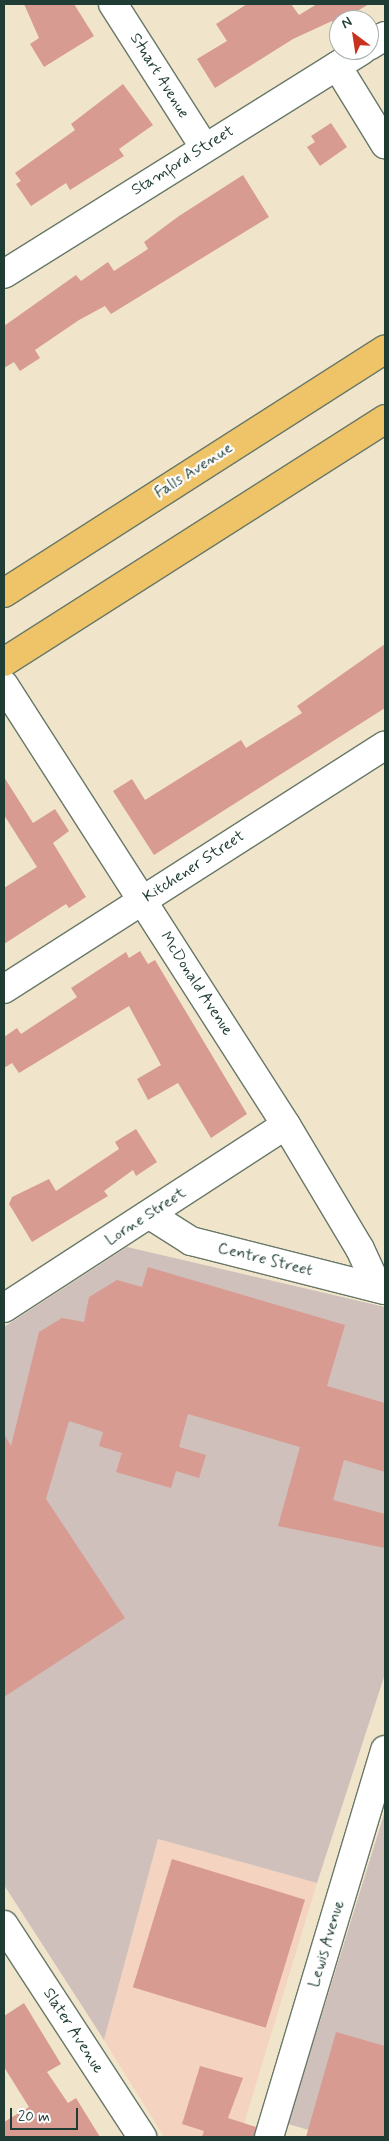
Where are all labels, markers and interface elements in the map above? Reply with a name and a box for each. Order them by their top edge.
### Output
north arrow [329,10,379,60]
text: N [338,13,355,33]
street label: Stuart Avenue [124,28,194,124]
street label: Stamford Street [128,122,238,200]
street label: Falls Avenue [153,440,235,502]
street label: Kitchener Street [140,827,248,907]
street label: McDonald Avenue [155,927,237,1041]
street label: Lorne Street [102,1184,190,1250]
street label: Centre Street [214,1239,316,1281]
street label: Lewis Avenue [304,1897,350,1991]
street label: Slater Avenue [39,1985,107,2077]
scale bar [12,2098,80,2130]
text: 20 m [18,2107,50,2127]

